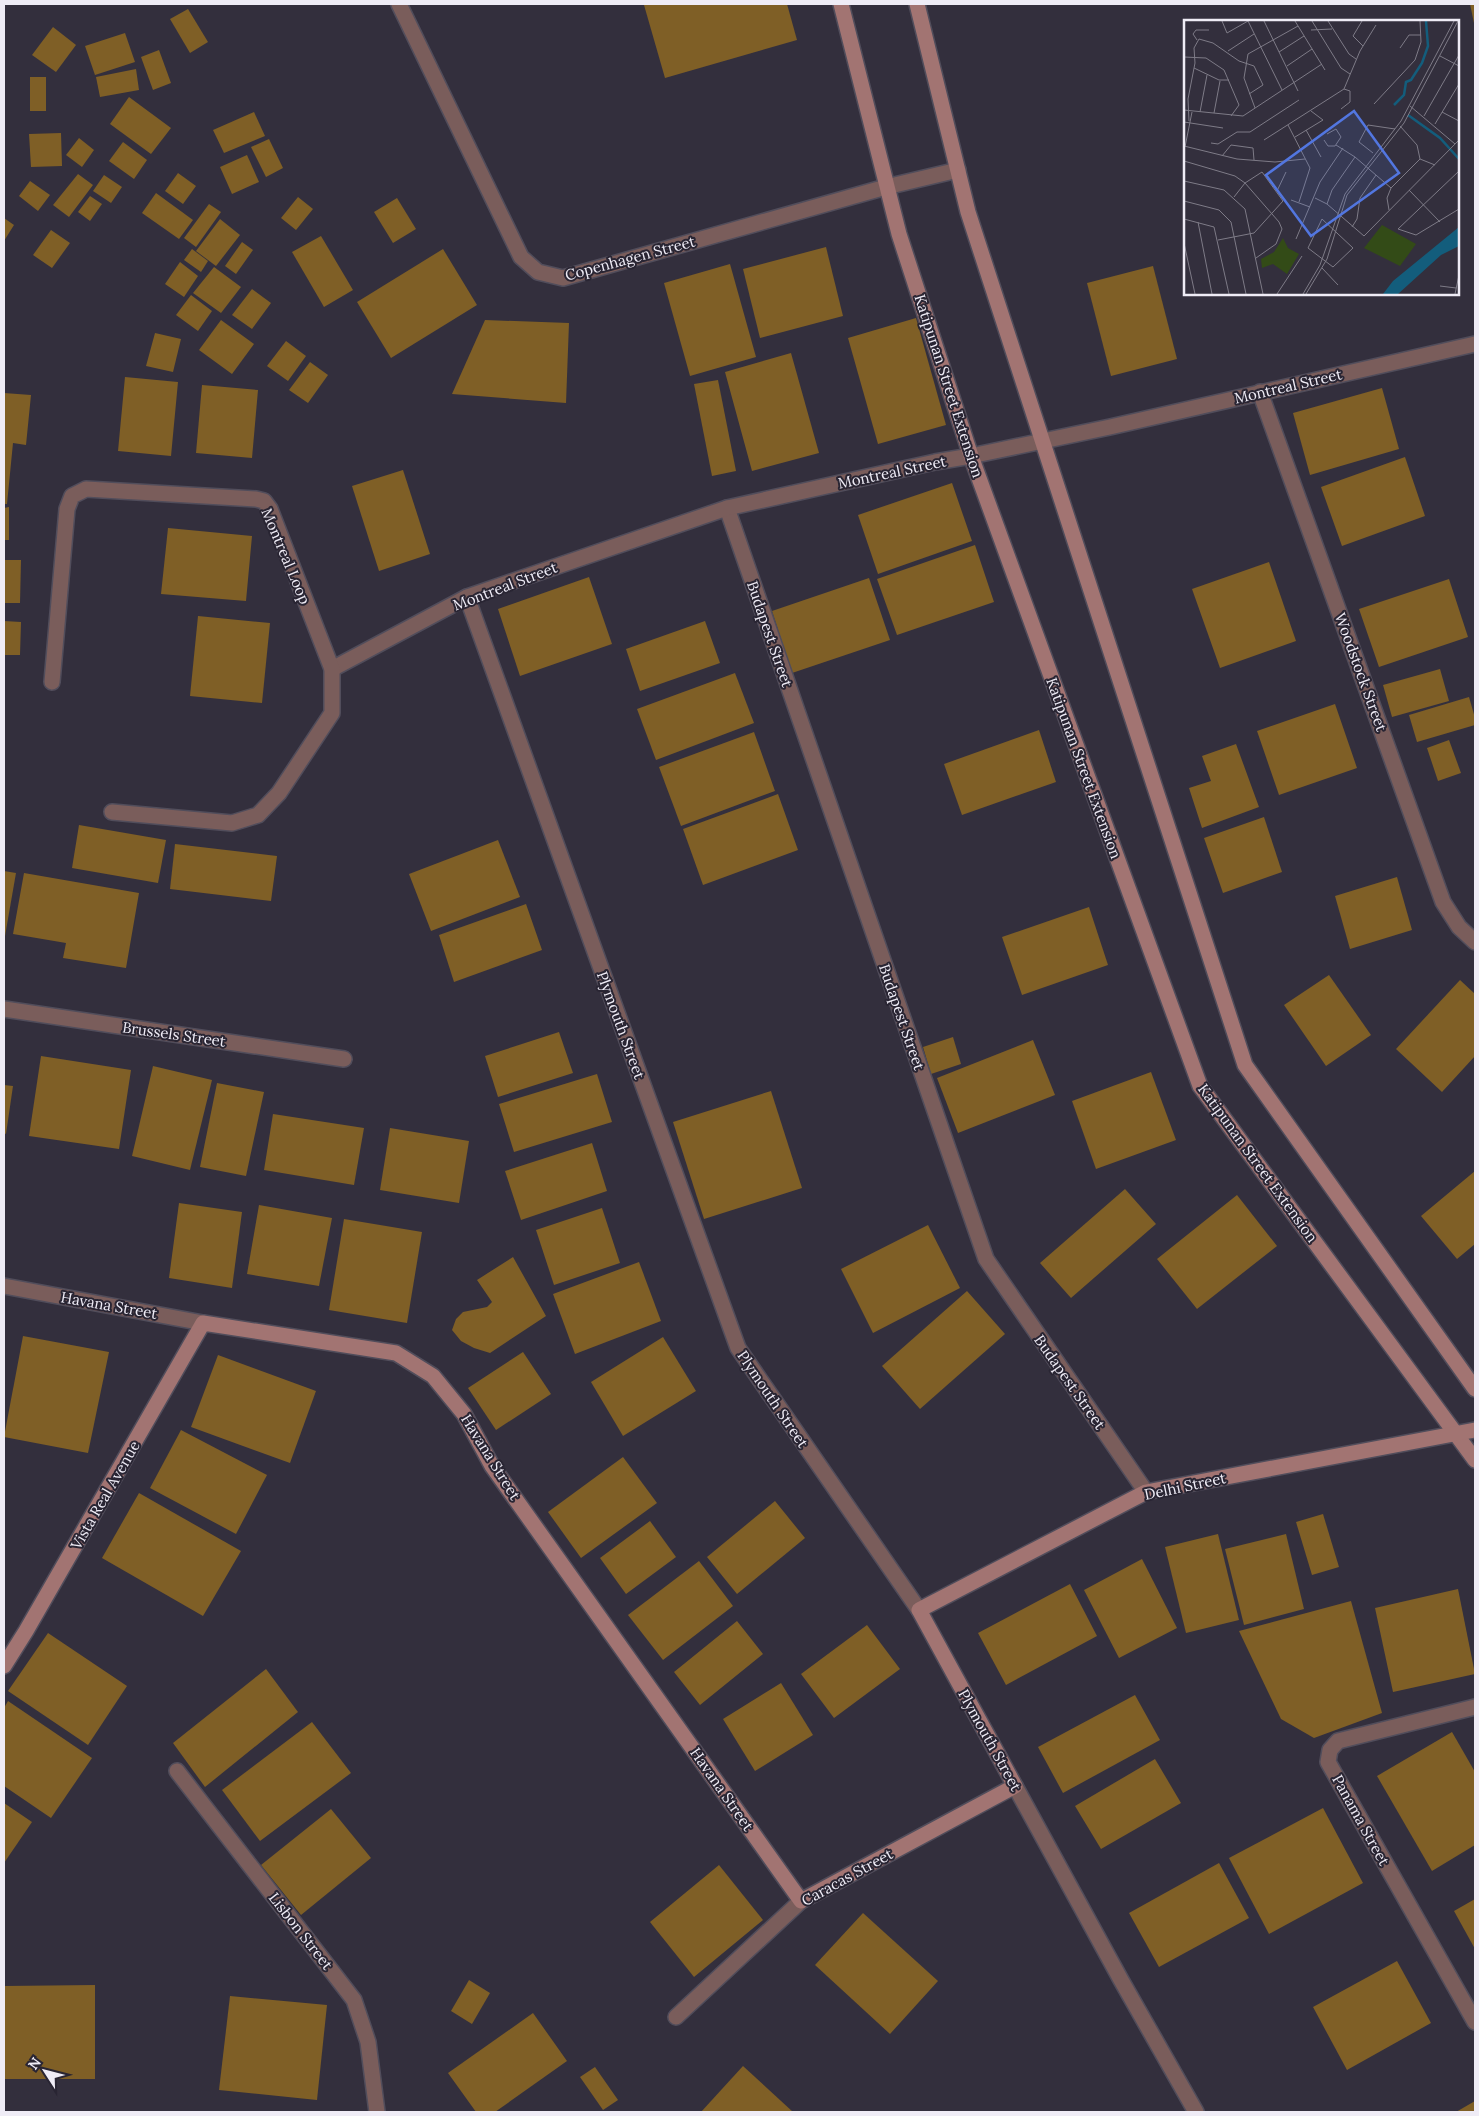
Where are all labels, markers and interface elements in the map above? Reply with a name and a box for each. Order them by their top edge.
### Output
inset map [1184,20,1459,295]
street label: Copenhagen Street [563,231,697,285]
street label: Katipunan Street Extension [910,292,988,480]
street label: Montreal Street [1232,364,1344,408]
street label: Montreal Street [836,451,948,493]
street label: Montreal Loop [257,505,315,607]
street label: Montreal Street [450,557,560,615]
street label: Budapest Street [743,578,797,690]
street label: Woodstock Street [1331,610,1391,734]
street label: Katipunan Street Extension [1042,675,1126,861]
street label: Budapest Street [875,961,929,1073]
street label: Plymouth Street [593,969,649,1082]
street label: Brussels Street [121,1017,227,1051]
street label: Katipunan Street Extension [1194,1080,1322,1246]
street label: Havana Street [59,1287,159,1323]
street label: Budapest Street [1030,1331,1110,1433]
street label: Plymouth Street [733,1347,813,1451]
street label: Havana Street [457,1411,525,1504]
street label: Vista Real Avenue [66,1437,144,1554]
street label: Delhi Street [1142,1468,1228,1504]
street label: Plymouth Street [954,1686,1026,1794]
street label: Havana Street [686,1744,758,1835]
street label: Panama Street [1328,1771,1394,1869]
street label: Caracas Street [798,1844,896,1910]
street label: Lisbon Street [265,1889,337,1974]
north arrow [20,2046,70,2096]
text: N [24,2054,45,2073]

